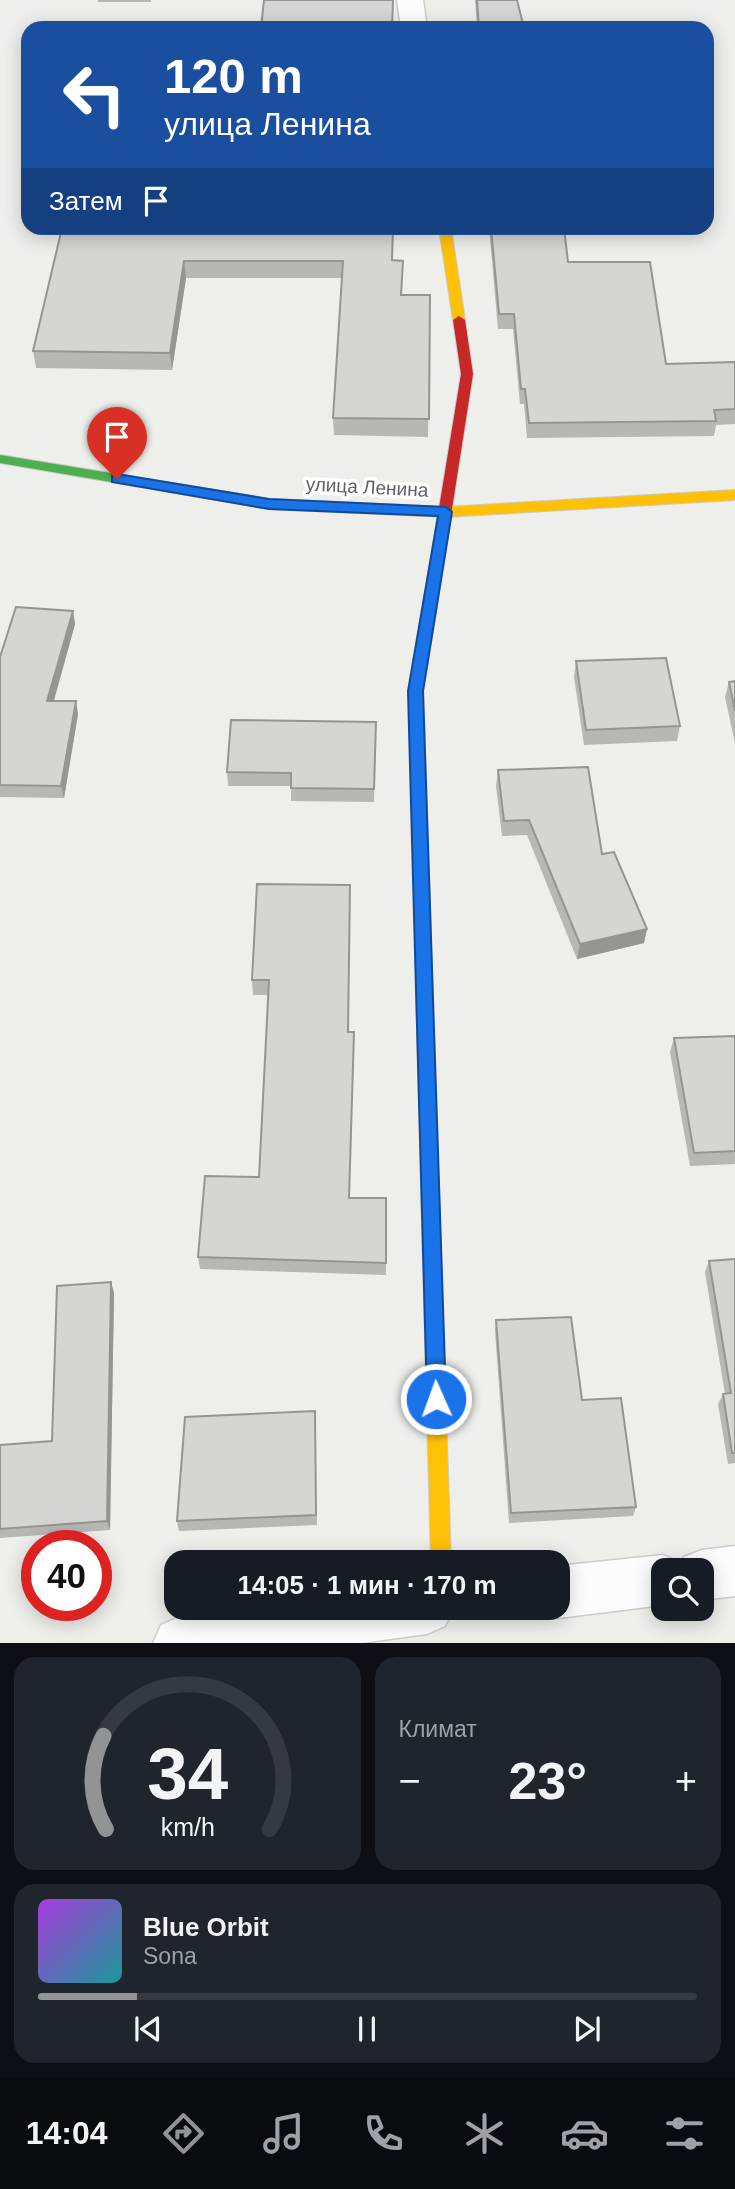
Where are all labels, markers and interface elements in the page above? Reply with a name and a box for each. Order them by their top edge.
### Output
icon: left [49,49,140,140]
text: 120 m [164,49,303,103]
text: улица Ленина [164,106,371,142]
icon: arrive [137,182,175,220]
text: Затем [49,186,123,216]
pin [87,407,147,479]
icon: arrive [98,418,136,456]
street label: улица Ленина [305,473,429,501]
position arrow [399,1362,473,1436]
speed limit sign: 40 [21,1530,112,1621]
map controls [651,1558,714,1621]
button: search [651,1558,714,1621]
text: 14:05 · 1 мин · 170 m [237,1570,497,1600]
text: Климат [399,1716,477,1742]
text: 34 [147,1734,228,1815]
text: 23° [508,1752,587,1810]
text: − [399,1760,421,1802]
text: + [675,1760,697,1802]
text: km/h [160,1813,214,1841]
text: Blue Orbit [143,1912,269,1942]
text: Sona [143,1943,197,1969]
icon: previous [129,2010,167,2048]
icon: pause [348,2010,386,2048]
icon: next [568,2010,606,2048]
icon: directions [159,2109,208,2158]
icon: music [259,2109,308,2158]
icon: phone [359,2109,408,2158]
icon: climate [460,2109,509,2158]
icon: car [560,2109,609,2158]
icon: filters [660,2109,709,2158]
text: 14:04 [26,2115,107,2151]

